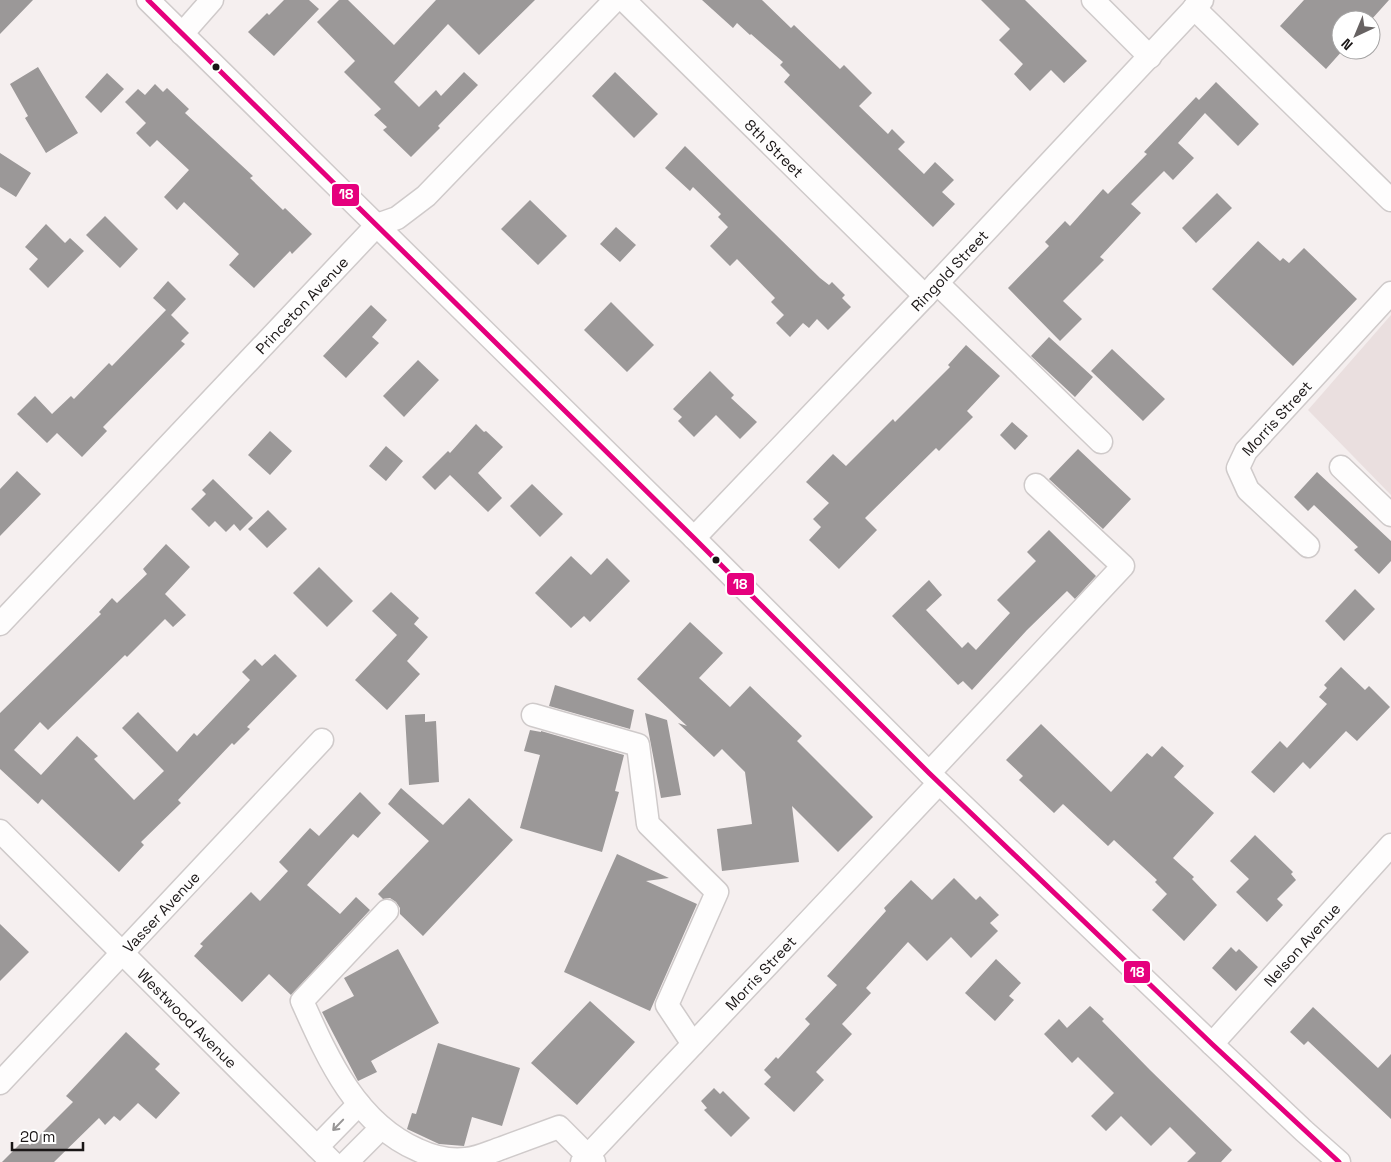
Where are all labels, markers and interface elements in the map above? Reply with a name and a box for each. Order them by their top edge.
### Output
north arrow [1331,10,1381,60]
text: N [1337,35,1357,54]
unlabelled marker [211,62,221,72]
street label: 8th Street [741,115,808,181]
line badge: 18 [331,183,360,207]
text: 18 [339,185,354,203]
street label: Ringold Street [907,225,992,315]
street label: Princeton Avenue [251,252,352,358]
street label: Morris Street [1237,376,1316,459]
unlabelled marker [711,555,721,565]
line badge: 18 [726,572,755,596]
text: 18 [733,575,748,593]
street label: Vasser Avenue [118,867,204,956]
street label: Nelson Avenue [1259,899,1344,990]
street label: Morris Street [721,932,800,1014]
line badge: 18 [1123,960,1151,984]
text: 18 [1130,963,1145,981]
street label: Westwood Avenue [134,964,242,1072]
one-way arrow [332,1119,344,1132]
scale bar [12,1120,84,1152]
text: 20 m [20,1127,55,1146]

